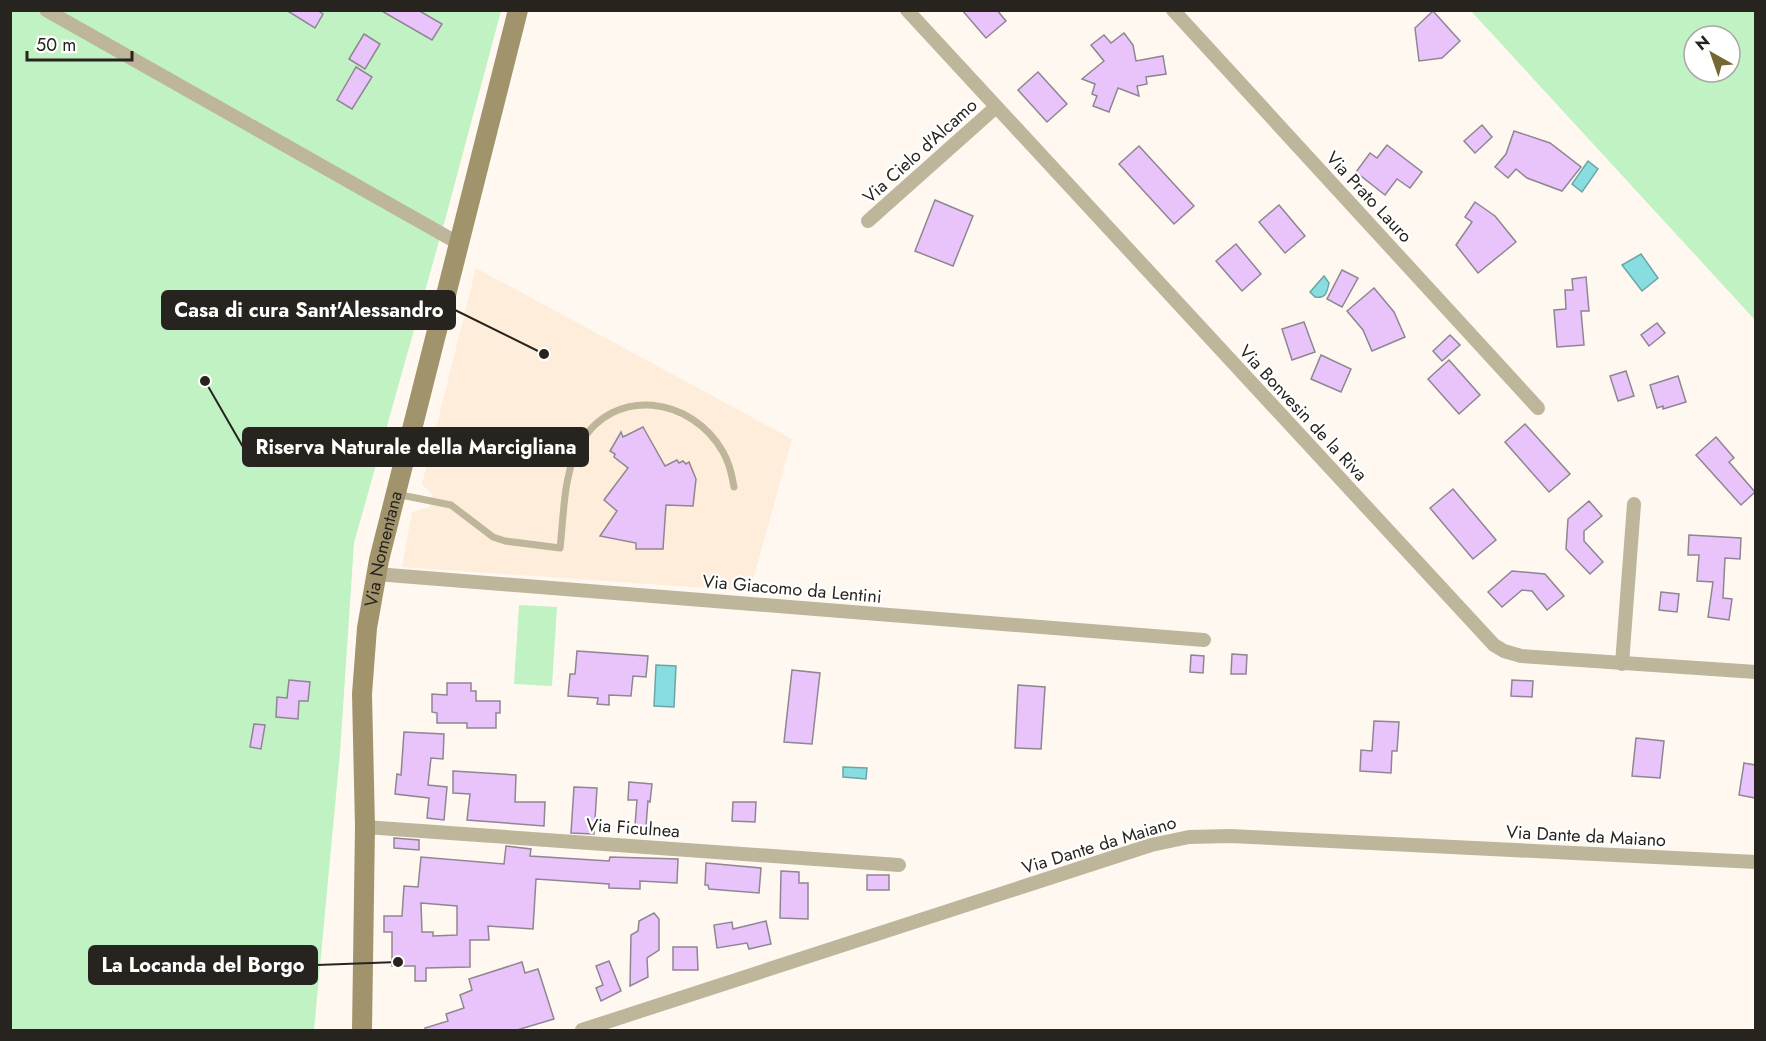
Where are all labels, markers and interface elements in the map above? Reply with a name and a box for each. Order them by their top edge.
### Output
scale bar [27,24,132,62]
north arrow [1682,24,1742,84]
text: N [1690,30,1715,56]
text: 50 m [36,32,76,58]
street label: Via Cielo d'Alcamo [857,92,983,210]
street label: Via Prato Lauro [1320,146,1418,249]
callout: Casa di cura Sant'Alessandro [162,291,455,329]
text: Casa di cura Sant'Alessandro [174,296,444,325]
street label: Via Bonvesin de la Riva [1233,339,1373,487]
callout: Riserva Naturale della Marcigliana [243,428,588,466]
text: Riserva Naturale della Marcigliana [255,433,577,462]
street label: Via Nomentana [358,488,409,609]
street label: Via Giacomo da Lentini [701,568,883,610]
street label: Via Dante da Maiano [1019,809,1180,881]
street label: Via Ficulnea [585,812,681,844]
street label: Via Dante da Maiano [1505,819,1667,853]
callout: La Locanda del Borgo [89,946,317,984]
text: La Locanda del Borgo [101,951,305,980]

